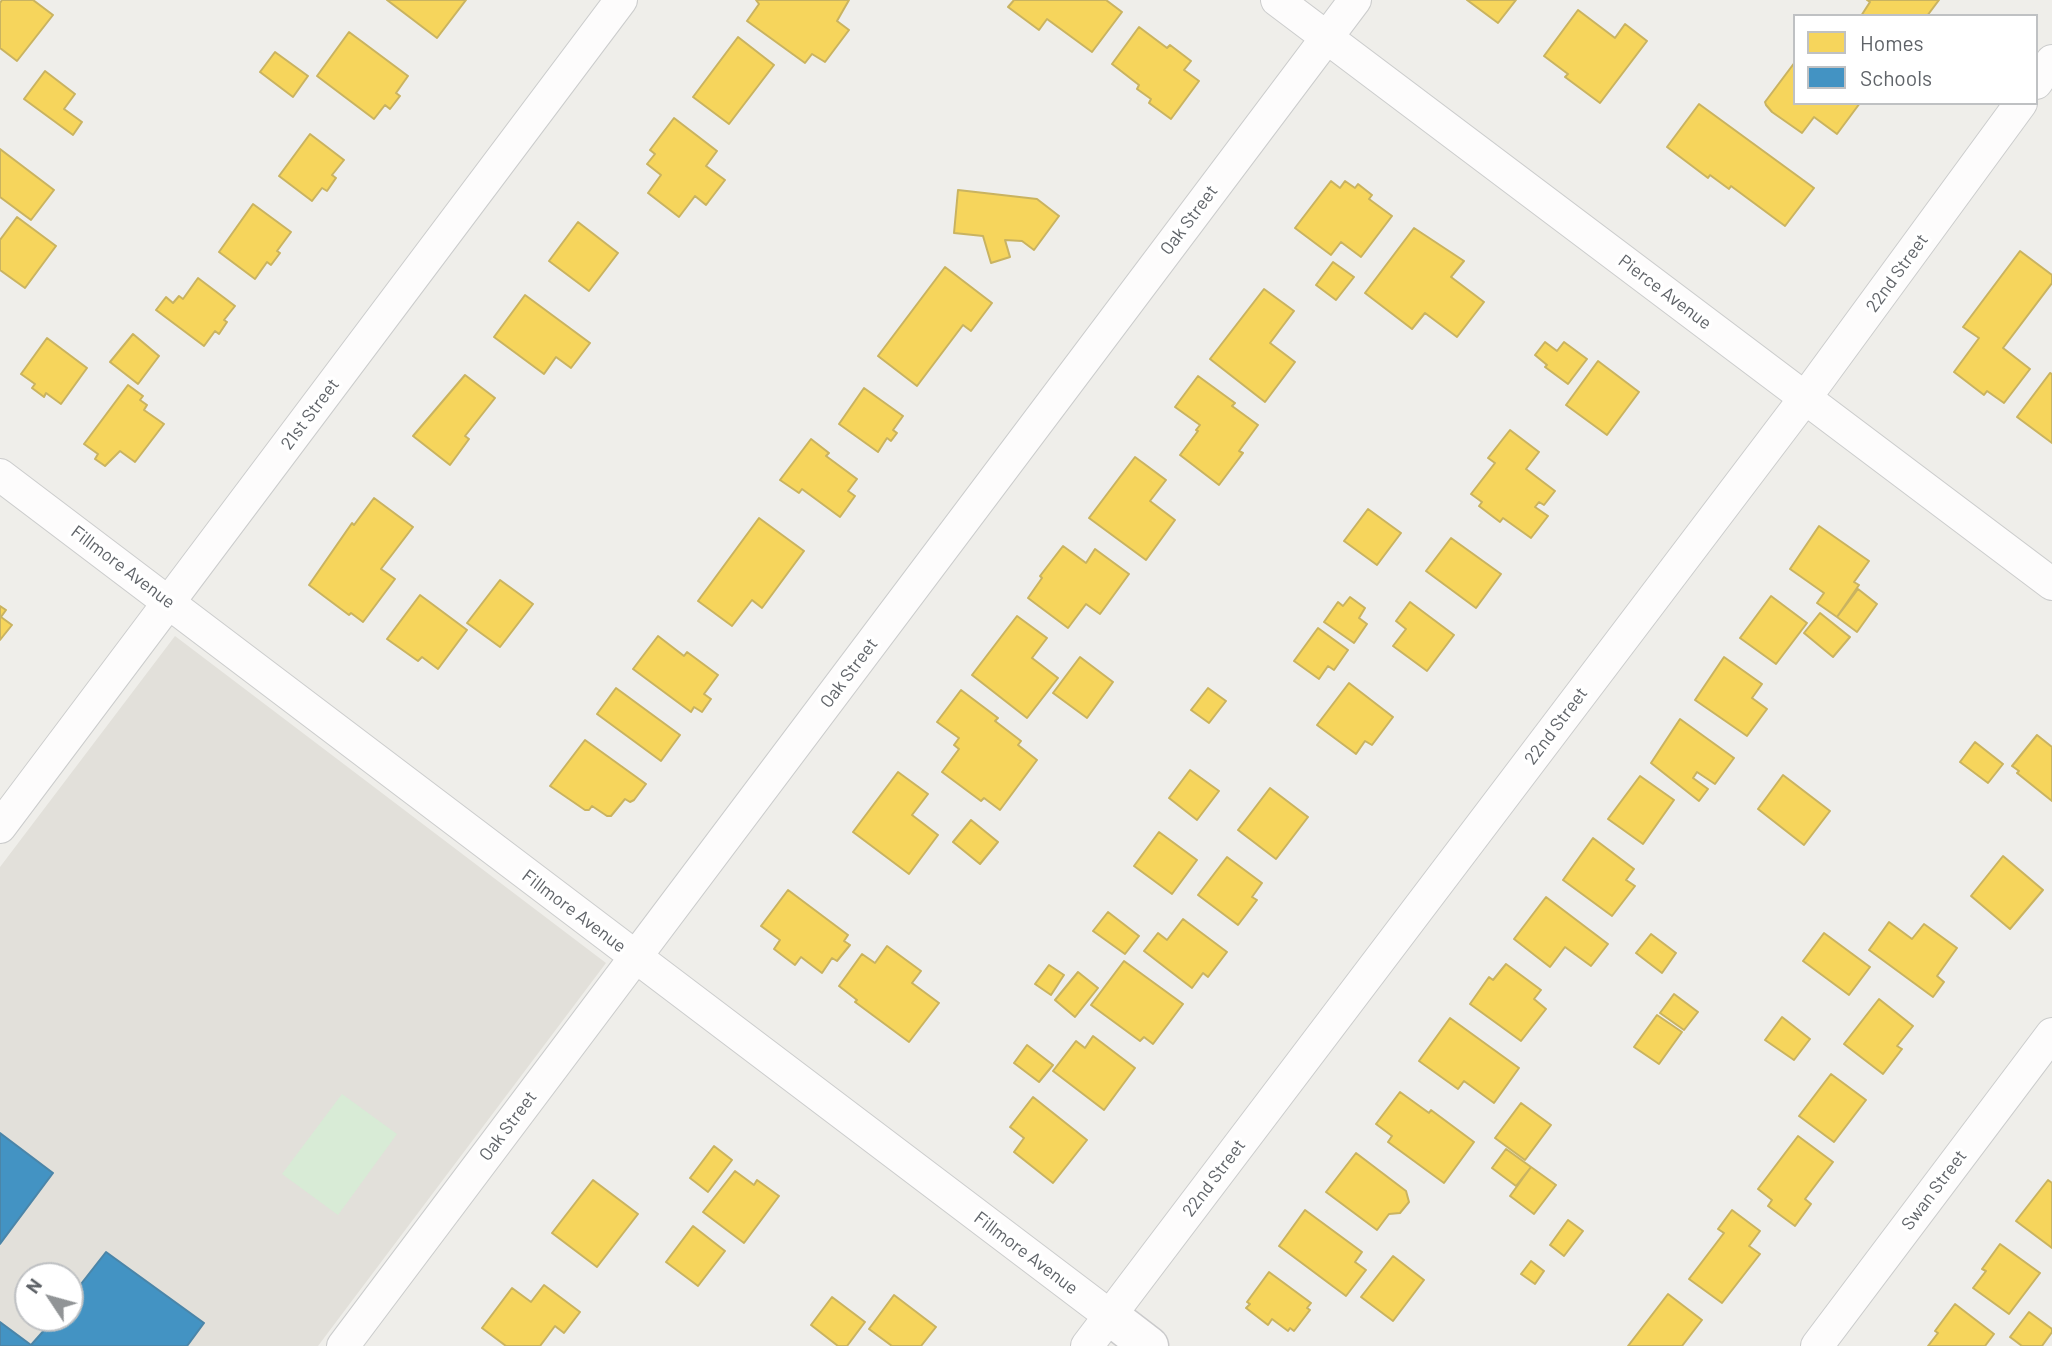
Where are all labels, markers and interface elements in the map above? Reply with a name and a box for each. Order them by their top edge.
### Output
legend [1793,14,2038,105]
text: Homes [1860,30,1924,55]
text: Schools [1860,65,1932,90]
street label: Oak Street [1156,181,1222,259]
street label: 22nd Street [1861,230,1933,316]
street label: Pierce Avenue [1614,250,1716,334]
street label: 21st Street [276,374,344,454]
street label: Fillmore Avenue [67,521,179,613]
street label: Oak Street [816,634,882,712]
street label: 22nd Street [1520,683,1592,769]
street label: Fillmore Avenue [518,865,630,957]
street label: Oak Street [475,1087,541,1165]
street label: 22nd Street [1178,1135,1250,1221]
street label: Swan Street [1897,1146,1971,1234]
street label: Fillmore Avenue [970,1207,1082,1299]
north arrow [14,1262,84,1332]
text: N [20,1274,46,1297]

